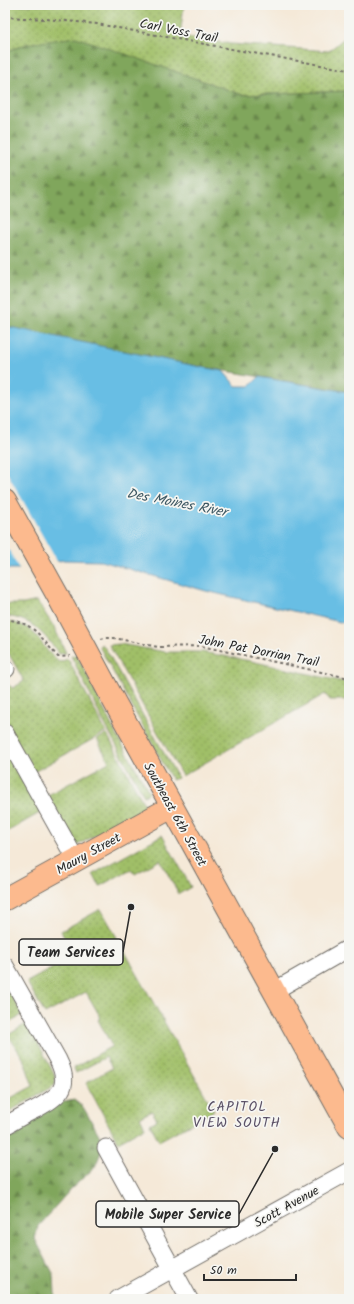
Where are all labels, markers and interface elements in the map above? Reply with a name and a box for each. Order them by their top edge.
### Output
street label: Carl Voss Trail [138,14,220,49]
water label: Des Moines River [125,483,232,524]
street label: John Pat Dorrian Trail [197,629,321,673]
street label: Southeast 6th Street [137,759,213,871]
street label: Maury Street [52,827,126,881]
callout: Team Services [19,939,123,965]
text: Team Services [27,942,115,964]
district label: CAPITOL VIEW SOUTH [193,1096,281,1134]
street label: Scott Avenue [250,1181,323,1234]
callout: Mobile Super Service [96,1201,239,1227]
text: Mobile Super Service [105,1204,232,1226]
scale bar [204,1256,296,1282]
text: 50 m [210,1261,237,1280]

